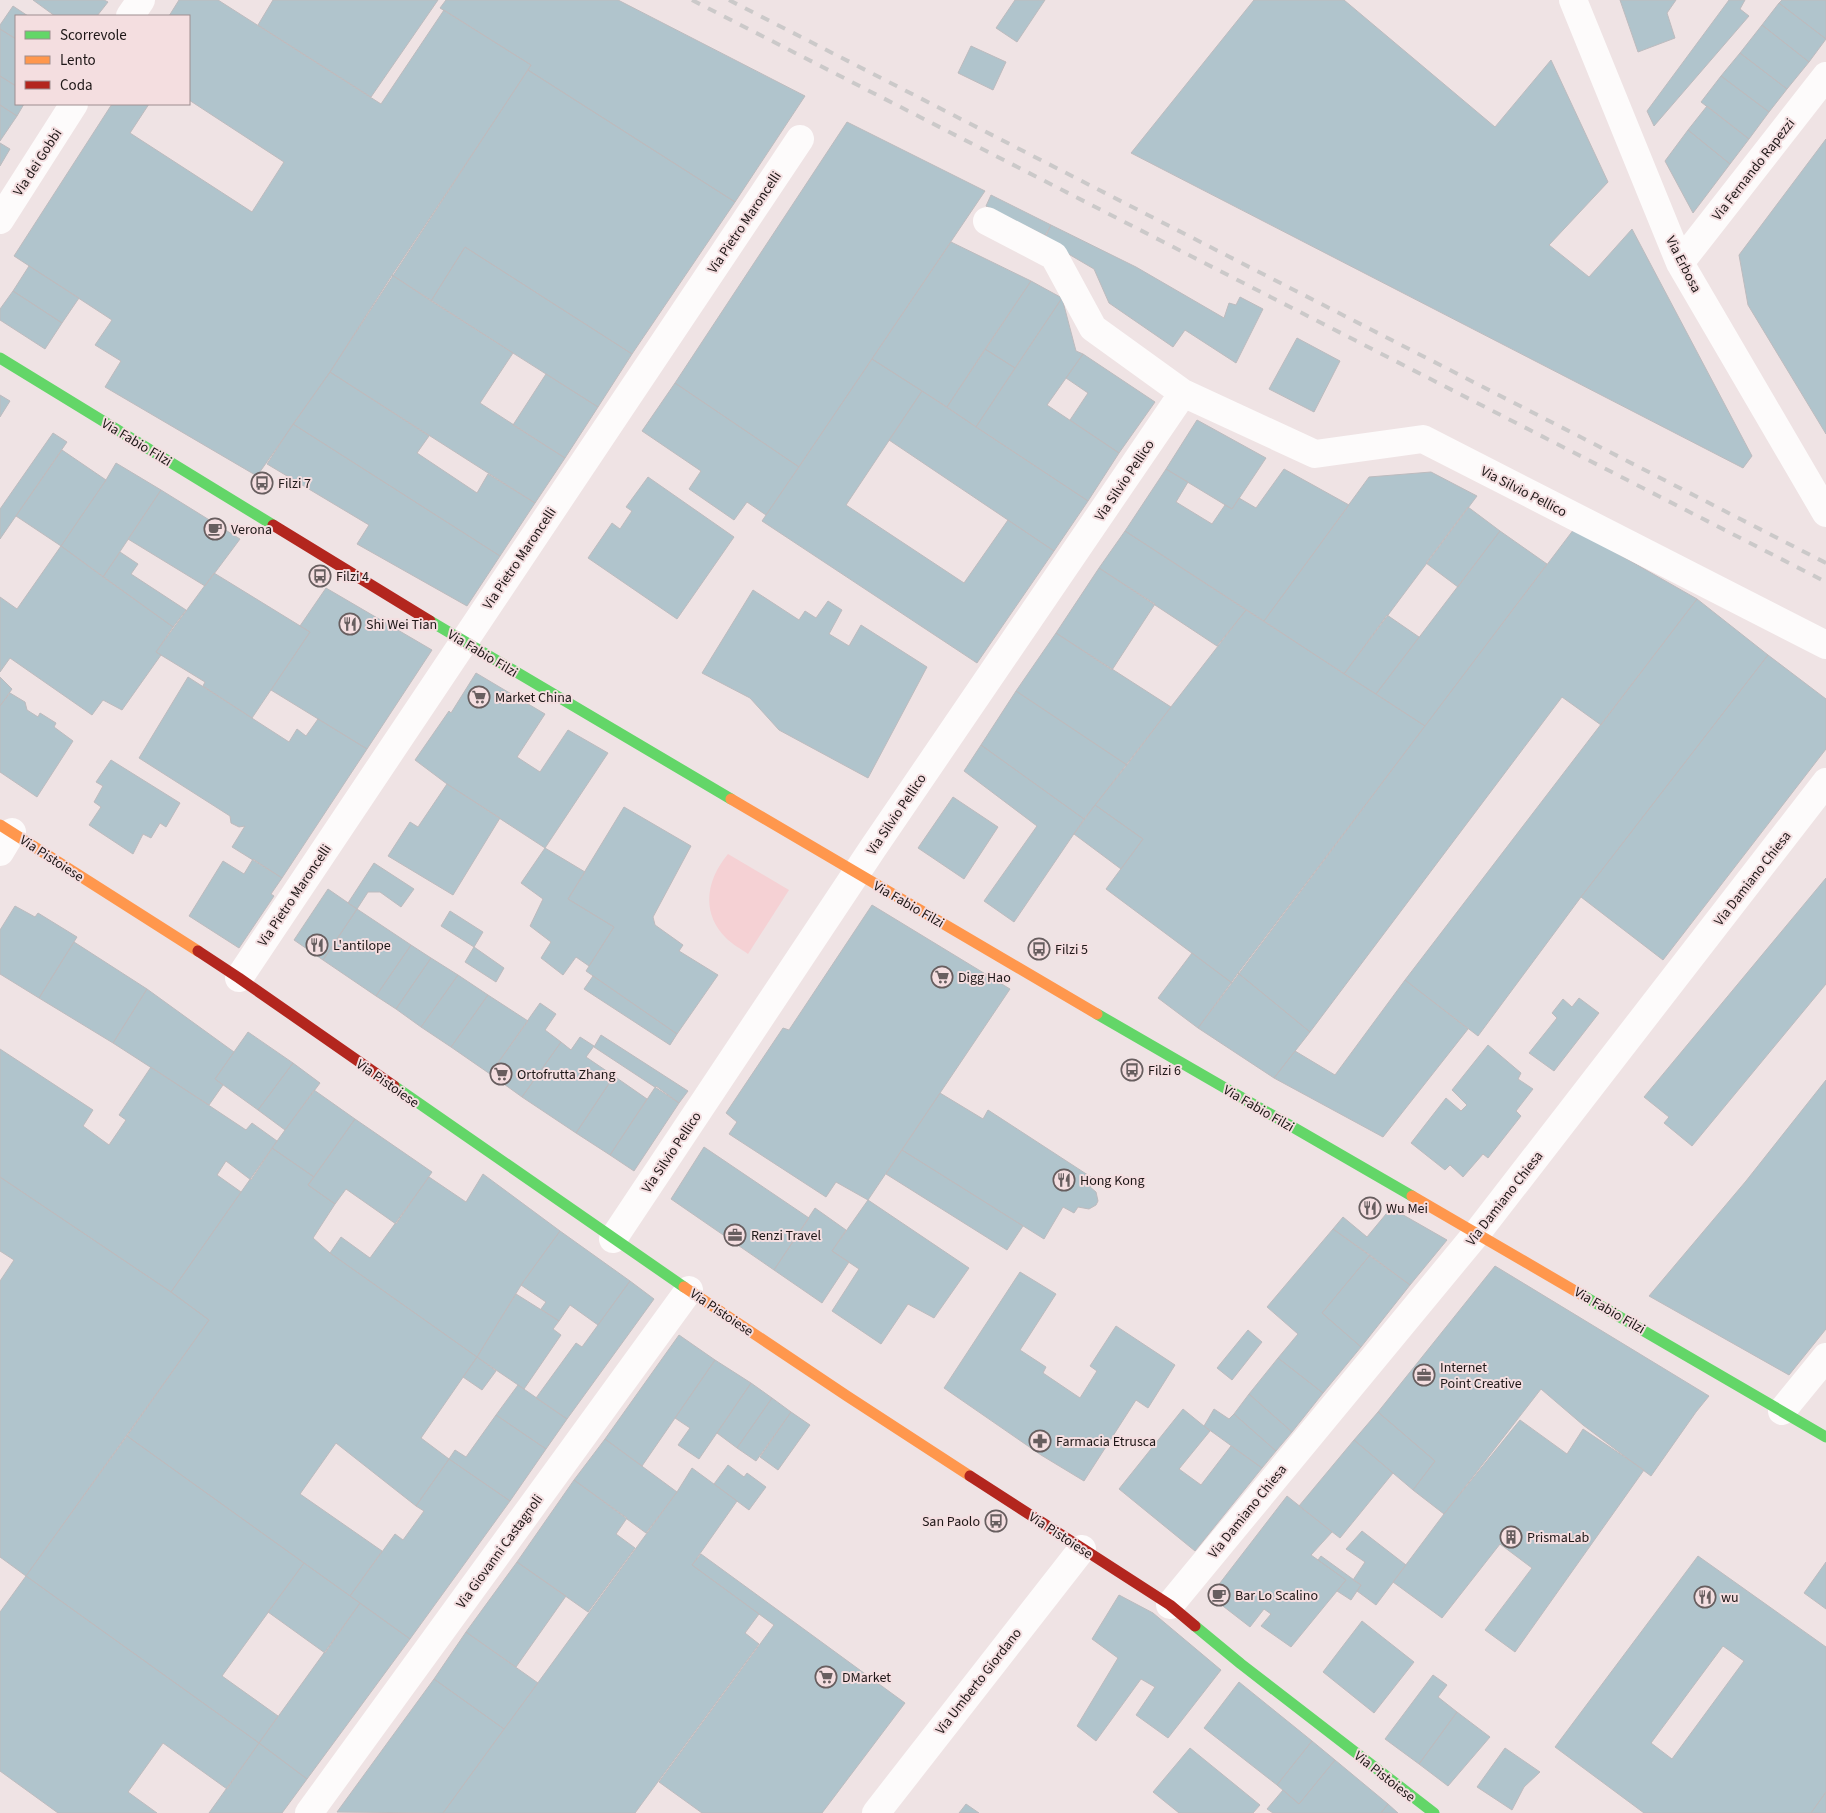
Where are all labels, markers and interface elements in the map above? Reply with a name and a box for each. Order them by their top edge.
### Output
legend [15,15,190,105]
text: Scorrevole [60,25,127,46]
text: Lento [60,50,96,71]
text: Coda [60,75,93,96]
street label: Via Fernando Rapezzi [1708,114,1800,225]
street label: Via dei Gobbi [9,125,67,200]
street label: Via Pietro Maroncelli [703,167,786,278]
street label: Via Erbosa [1660,233,1706,296]
street label: Via Fabio Filzi [98,414,175,472]
street label: Via Silvio Pellico [1090,436,1159,525]
street label: Via Silvio Pellico [1477,462,1570,522]
bus stop icon: Filzi 7 [250,471,274,495]
place label: Filzi 7 [278,474,311,494]
street label: Via Pietro Maroncelli [478,503,561,614]
cafe icon: Verona [203,517,227,541]
place label: Verona [231,520,272,540]
bus stop icon: Filzi 4 [308,564,332,588]
place label: Filzi 4 [336,567,369,587]
restaurant icon: Shi Wei Tian [338,612,362,636]
place label: Shi Wei Tian [366,615,437,635]
street label: Via Fabio Filzi [444,625,521,683]
supermarket icon: Market China [467,685,491,709]
place label: Market China [495,688,572,708]
street label: Via Silvio Pellico [862,770,931,859]
street label: Via Damiano Chiesa [1709,827,1796,930]
street label: Via Pistoiese [15,831,87,887]
street label: Via Pietro Maroncelli [253,840,336,951]
street label: Via Fabio Filzi [869,876,948,933]
restaurant icon: L'antilope [305,933,329,957]
place label: L'antilope [333,936,391,956]
bus stop icon: Filzi 5 [1027,937,1051,961]
place label: Filzi 5 [1055,940,1088,960]
supermarket icon: Digg Hao [930,965,954,989]
place label: Digg Hao [958,968,1011,988]
street label: Via Pistoiese [352,1055,423,1113]
bus stop icon: Filzi 6 [1120,1058,1144,1082]
place label: Filzi 6 [1148,1061,1181,1081]
supermarket icon: Ortofrutta Zhang [489,1062,513,1086]
place label: Ortofrutta Zhang [517,1065,616,1085]
street label: Via Fabio Filzi [1219,1080,1298,1137]
street label: Via Silvio Pellico [637,1108,706,1197]
street label: Via Damiano Chiesa [1461,1147,1548,1250]
restaurant icon: Hong Kong [1052,1168,1076,1192]
place label: Hong Kong [1080,1171,1145,1191]
restaurant icon: Wu Mei [1358,1196,1382,1220]
place label: Wu Mei [1386,1199,1428,1219]
office icon: Renzi Travel [723,1223,747,1247]
place label: Renzi Travel [751,1226,821,1246]
street label: Via Fabio Filzi [1570,1282,1649,1339]
street label: Via Pistoiese [686,1284,757,1342]
place label: Internet Point Creative [1440,1358,1522,1394]
office icon: Internet Point Creative [1412,1363,1436,1387]
pharmacy icon: Farmacia Etrusca [1028,1429,1052,1453]
place label: Farmacia Etrusca [1056,1432,1156,1452]
street label: Via Damiano Chiesa [1204,1461,1292,1563]
street label: Via Giovanni Castagnoli [452,1491,548,1613]
street label: Via Pistoiese [1024,1508,1096,1564]
bus stop icon: San Paolo [984,1509,1008,1533]
place label: San Paolo [922,1512,980,1532]
building icon: PrismaLab [1499,1525,1523,1549]
place label: PrismaLab [1527,1528,1590,1548]
cafe icon: Bar Lo Scalino [1207,1583,1231,1607]
restaurant icon: wu [1693,1585,1717,1609]
place label: Bar Lo Scalino [1235,1586,1318,1606]
place label: wu [1721,1588,1739,1608]
street label: Via Umberto Giordano [931,1624,1027,1739]
supermarket icon: DMarket [814,1665,838,1689]
place label: DMarket [842,1668,891,1688]
street label: Via Pistoiese [1350,1746,1419,1807]

